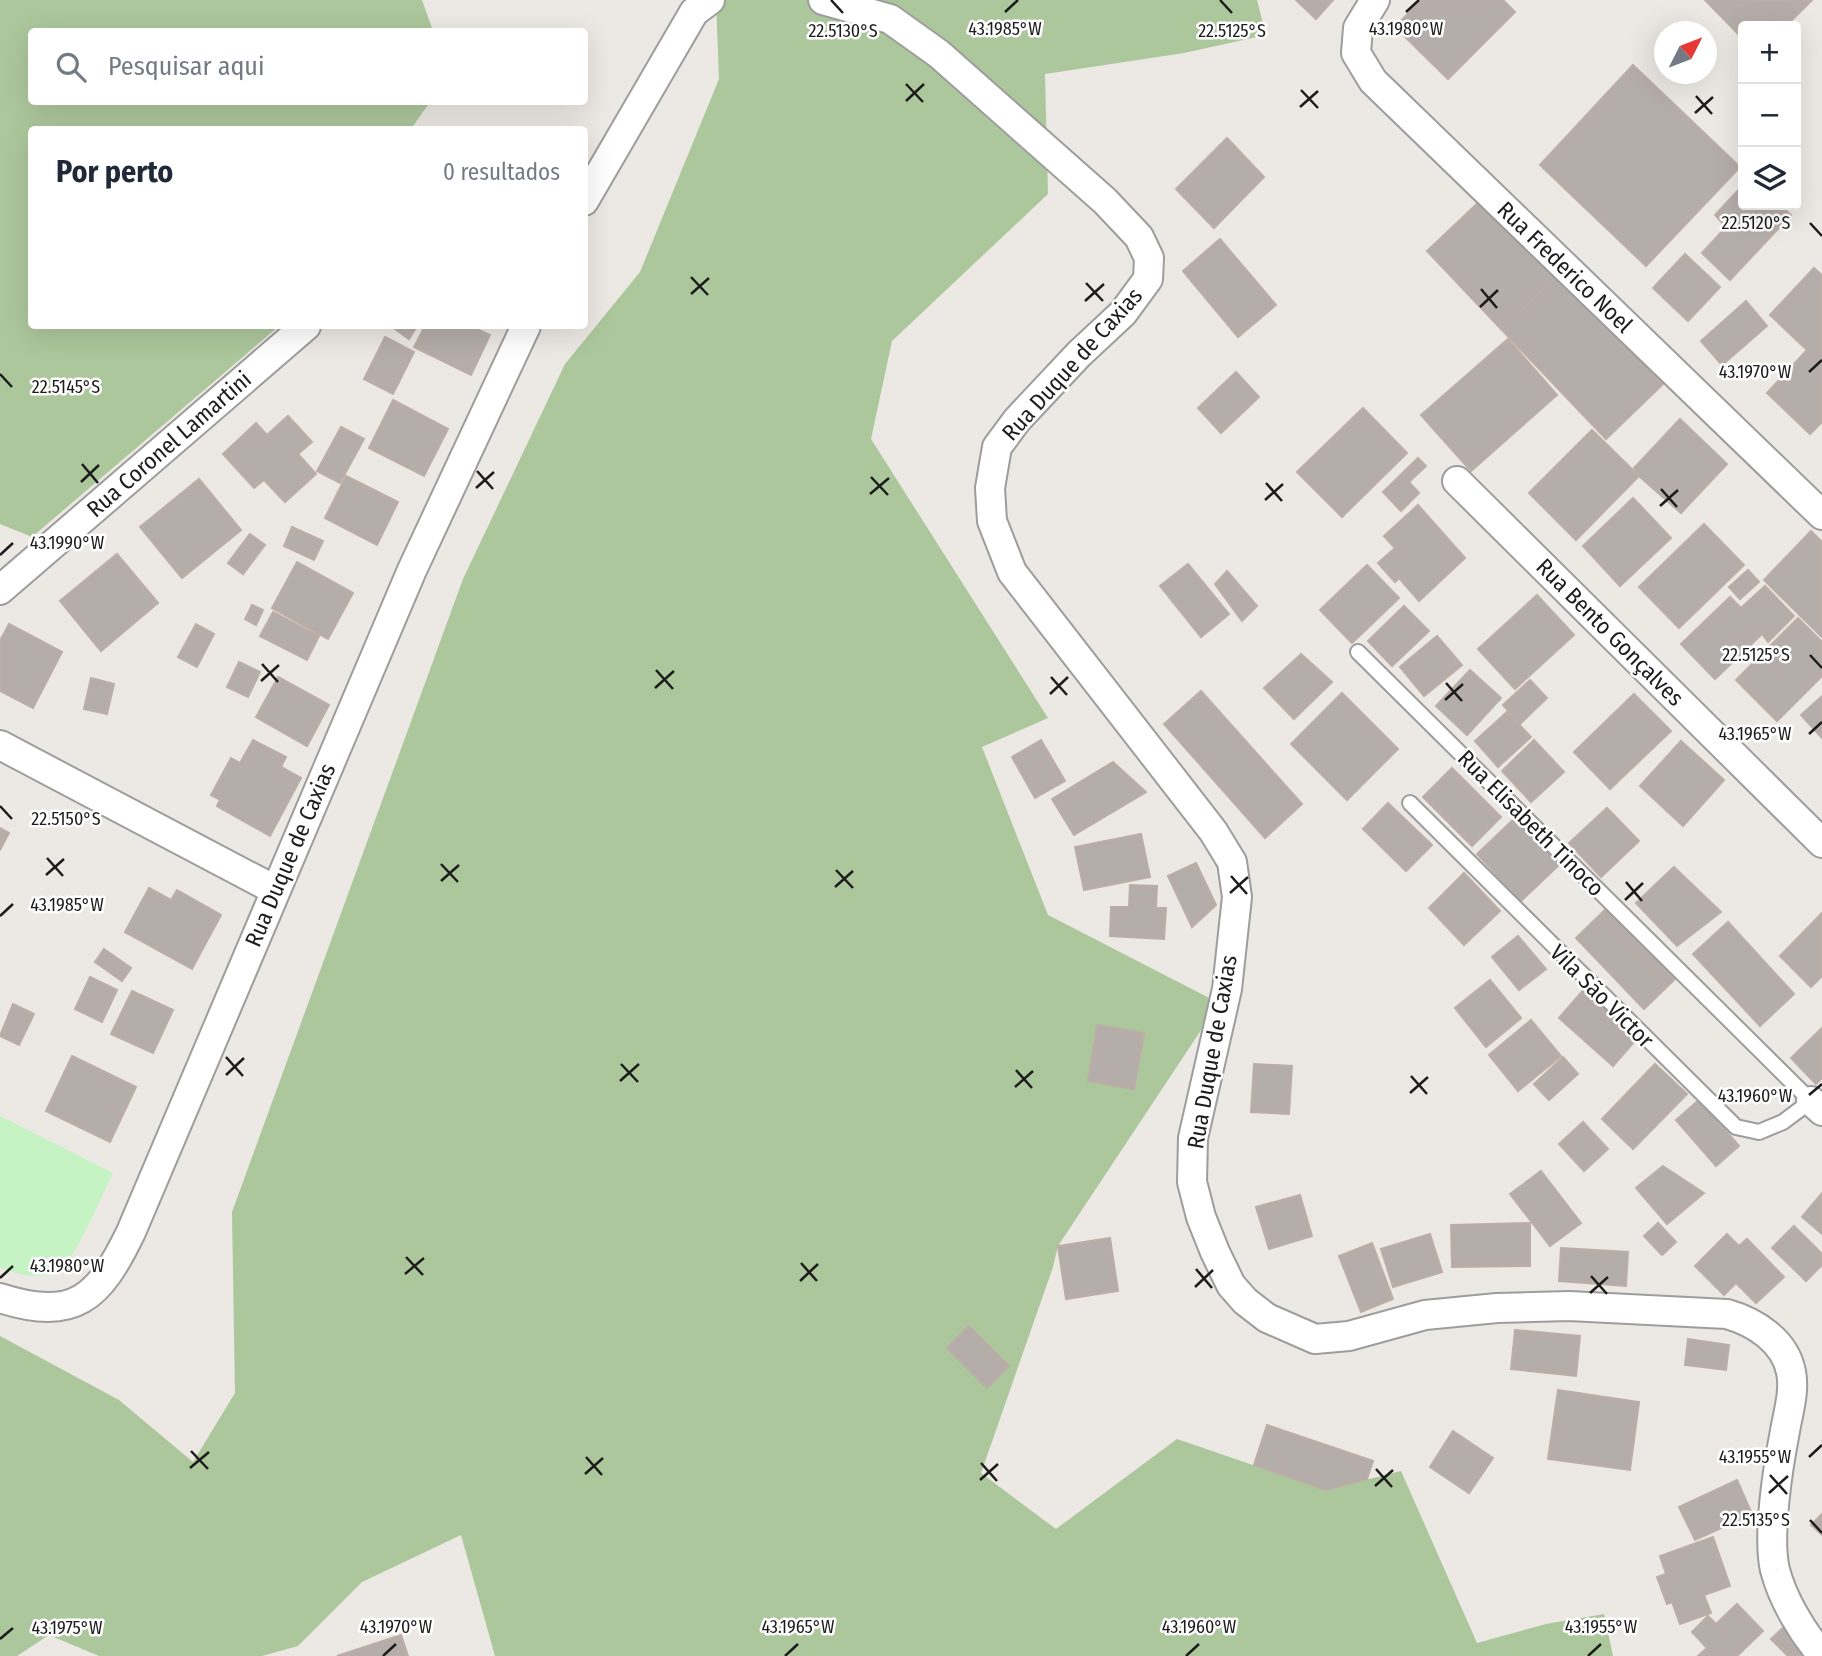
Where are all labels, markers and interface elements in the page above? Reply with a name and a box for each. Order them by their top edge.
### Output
text: 43.1985°W [968,18,1042,40]
text: 43.1980°W [1369,18,1444,40]
text: 22.5130°S [808,20,878,42]
text: 22.5125°S [1198,20,1266,42]
north arrow [1654,21,1717,84]
map controls [1738,21,1801,210]
button: + [1738,21,1801,84]
search box [28,28,588,105]
icon: search [52,48,90,86]
text: Pesquisar aqui [108,51,265,82]
button: − [1738,84,1801,147]
button: layers [1738,147,1801,210]
text: Por perto [56,154,173,190]
text: 0 resultados [443,158,560,186]
street label: Rua Frederico Noel [1492,195,1638,339]
text: 22.5120°S [1722,212,1791,234]
street label: Rua Duque de Caxias [996,282,1148,446]
text: 43.1970°W [1719,361,1792,383]
street label: Rua Coronel Lamartini [81,365,257,523]
text: 22.5145°S [32,376,100,398]
text: 43.1990°W [30,532,105,554]
street label: Rua Bento Gonçalves [1530,552,1690,712]
text: 22.5125°S [1722,644,1790,666]
text: 43.1965°W [1718,723,1792,745]
street label: Rua Elisabeth Tinoco [1452,744,1610,902]
street label: Rua Duque de Caxias [239,759,341,951]
text: 22.5150°S [31,808,101,830]
text: 43.1985°W [30,894,104,916]
street label: Vila São Victor [1544,938,1660,1054]
street label: Rua Duque de Caxias [1181,953,1243,1151]
text: 43.1960°W [1718,1085,1793,1107]
text: 43.1980°W [30,1255,105,1277]
text: 43.1955°W [1719,1446,1792,1468]
text: 22.5135°S [1722,1509,1790,1531]
text: 43.1970°W [360,1616,433,1638]
text: 43.1965°W [761,1616,835,1638]
text: 43.1960°W [1162,1616,1237,1638]
text: 43.1955°W [1565,1616,1638,1638]
text: 43.1975°W [31,1617,103,1639]

